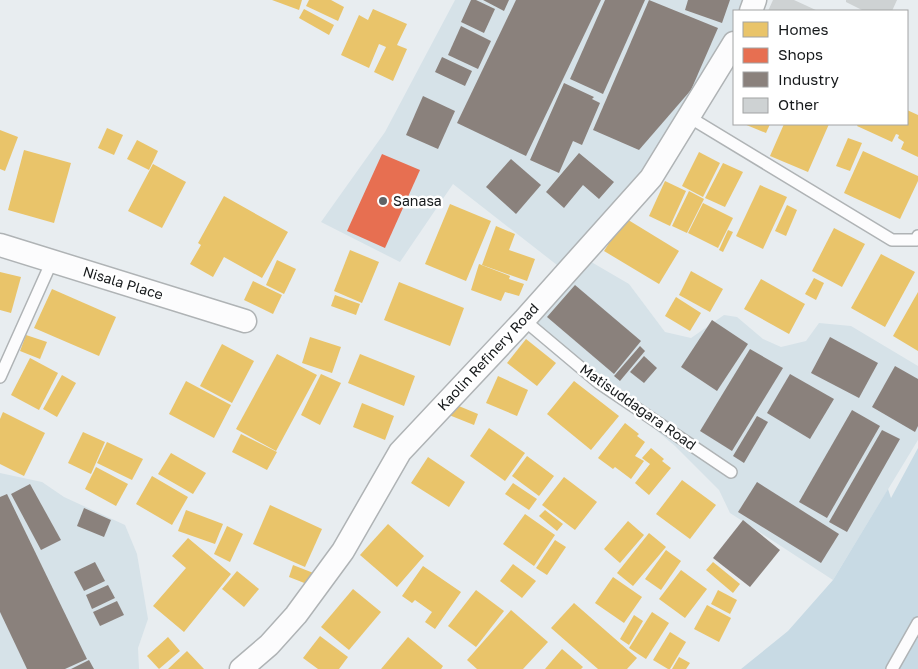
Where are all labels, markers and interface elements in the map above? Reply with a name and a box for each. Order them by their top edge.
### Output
legend [733,10,908,125]
text: Homes [778,20,828,38]
text: Shops [778,45,823,63]
text: Industry [778,70,839,88]
text: Other [778,95,819,113]
place label: Sanasa [393,192,442,209]
marker: Sanasa [377,195,389,207]
street label: Nisala Place [81,262,165,303]
street label: Kaolin Refinery Road [433,299,542,414]
street label: Matisuddagara Road [577,360,700,453]

